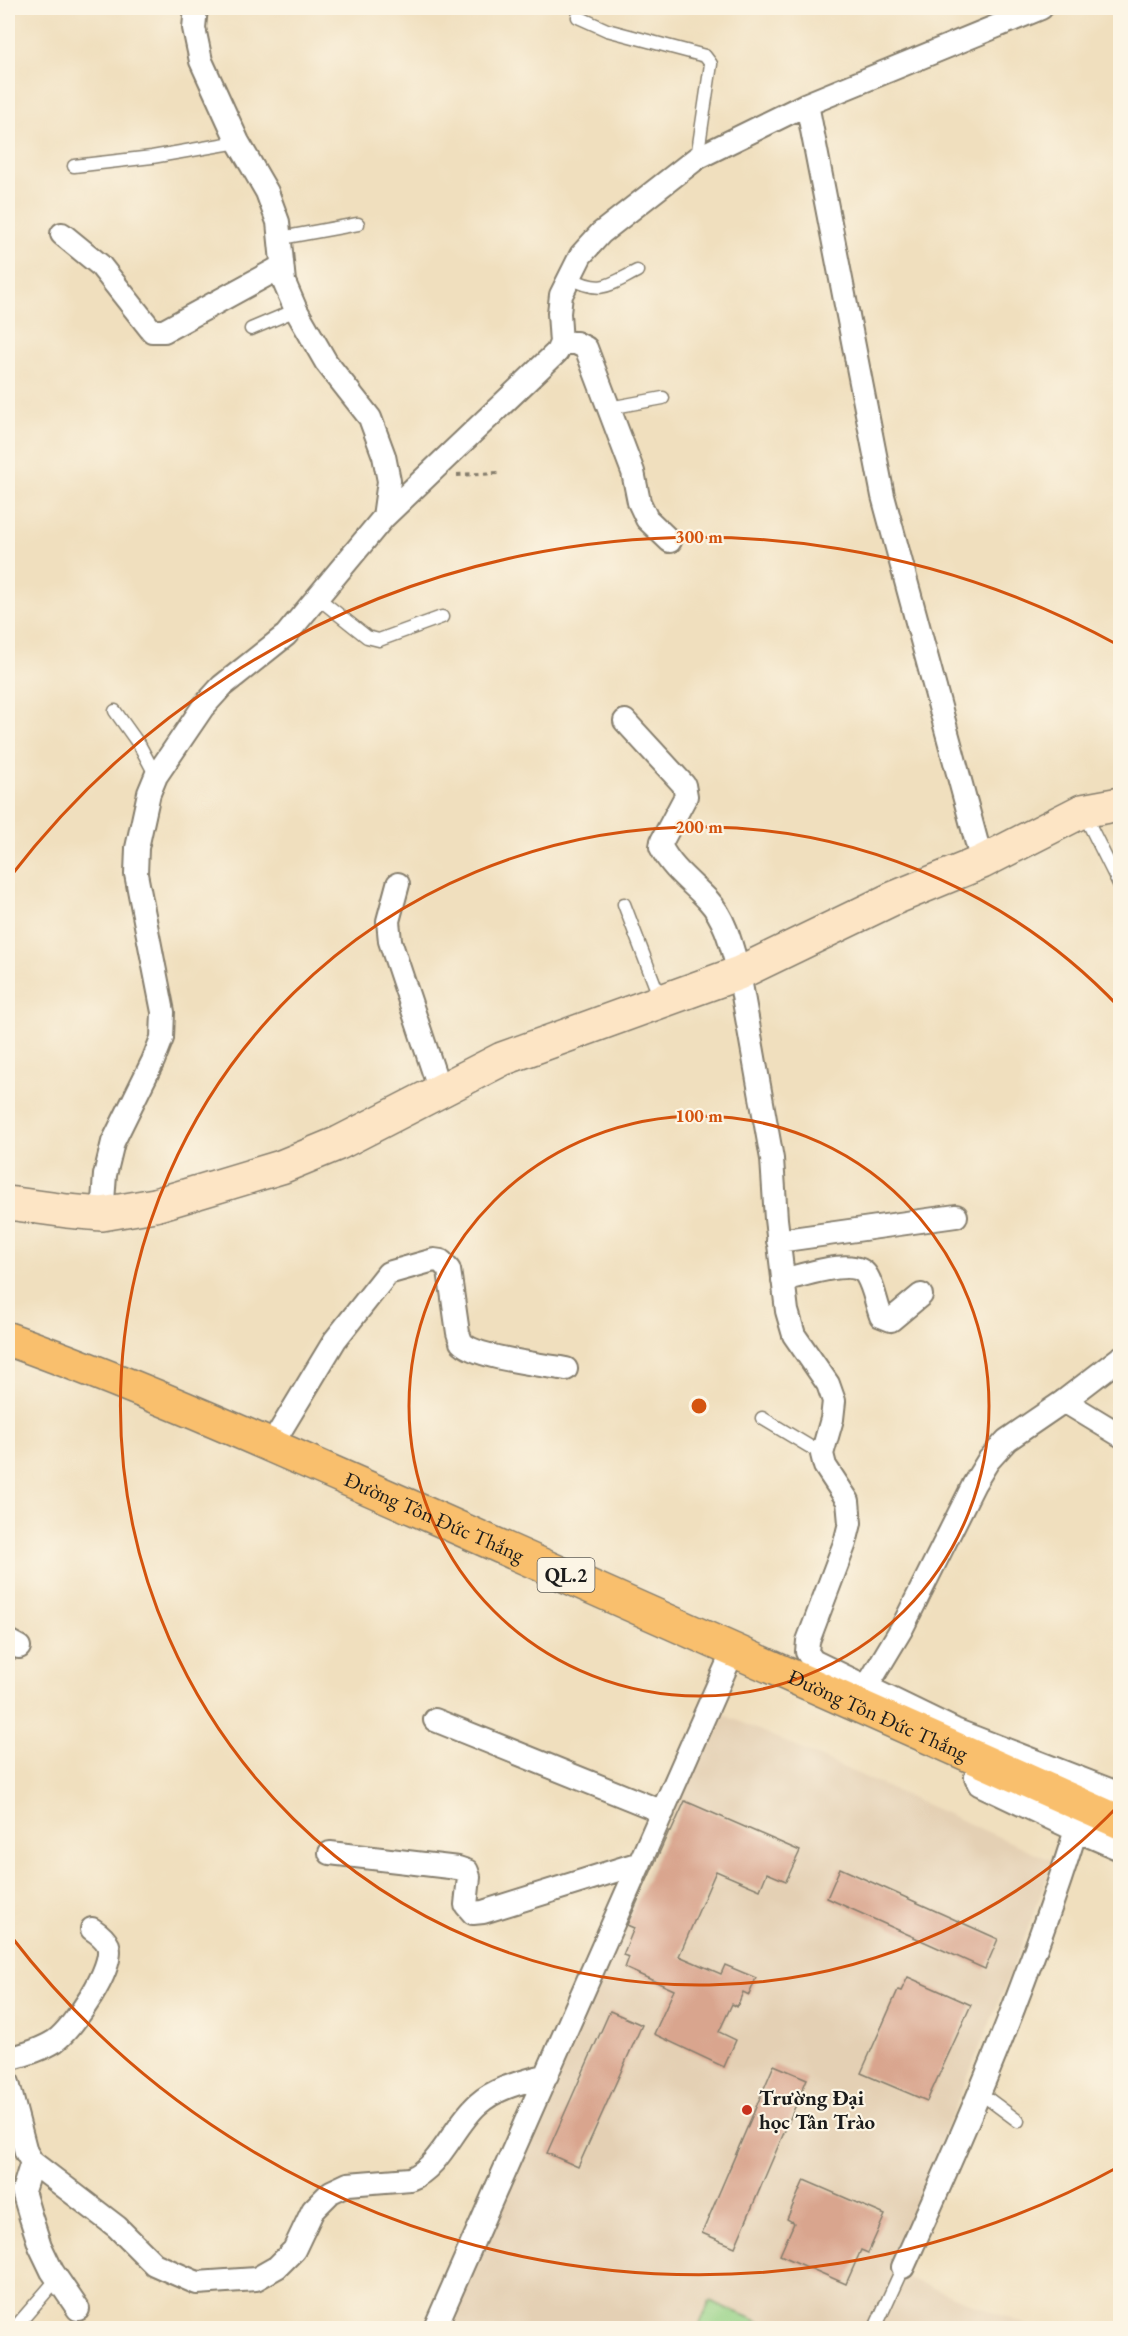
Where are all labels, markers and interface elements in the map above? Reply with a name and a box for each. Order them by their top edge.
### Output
text: 300 m [675,525,723,548]
text: 200 m [675,815,723,838]
text: 100 m [675,1104,723,1127]
centre of rings [689,1396,709,1416]
street label: Đường Tôn Đức Thắng [340,1465,529,1569]
road number: QL.2 [538,1558,594,1592]
street label: Đường Tôn Đức Thắng [784,1663,973,1767]
place label: Trường Đại học Tân Trào [759,2084,876,2135]
marker: Trường Đại học Tân Trào [740,2103,754,2117]

